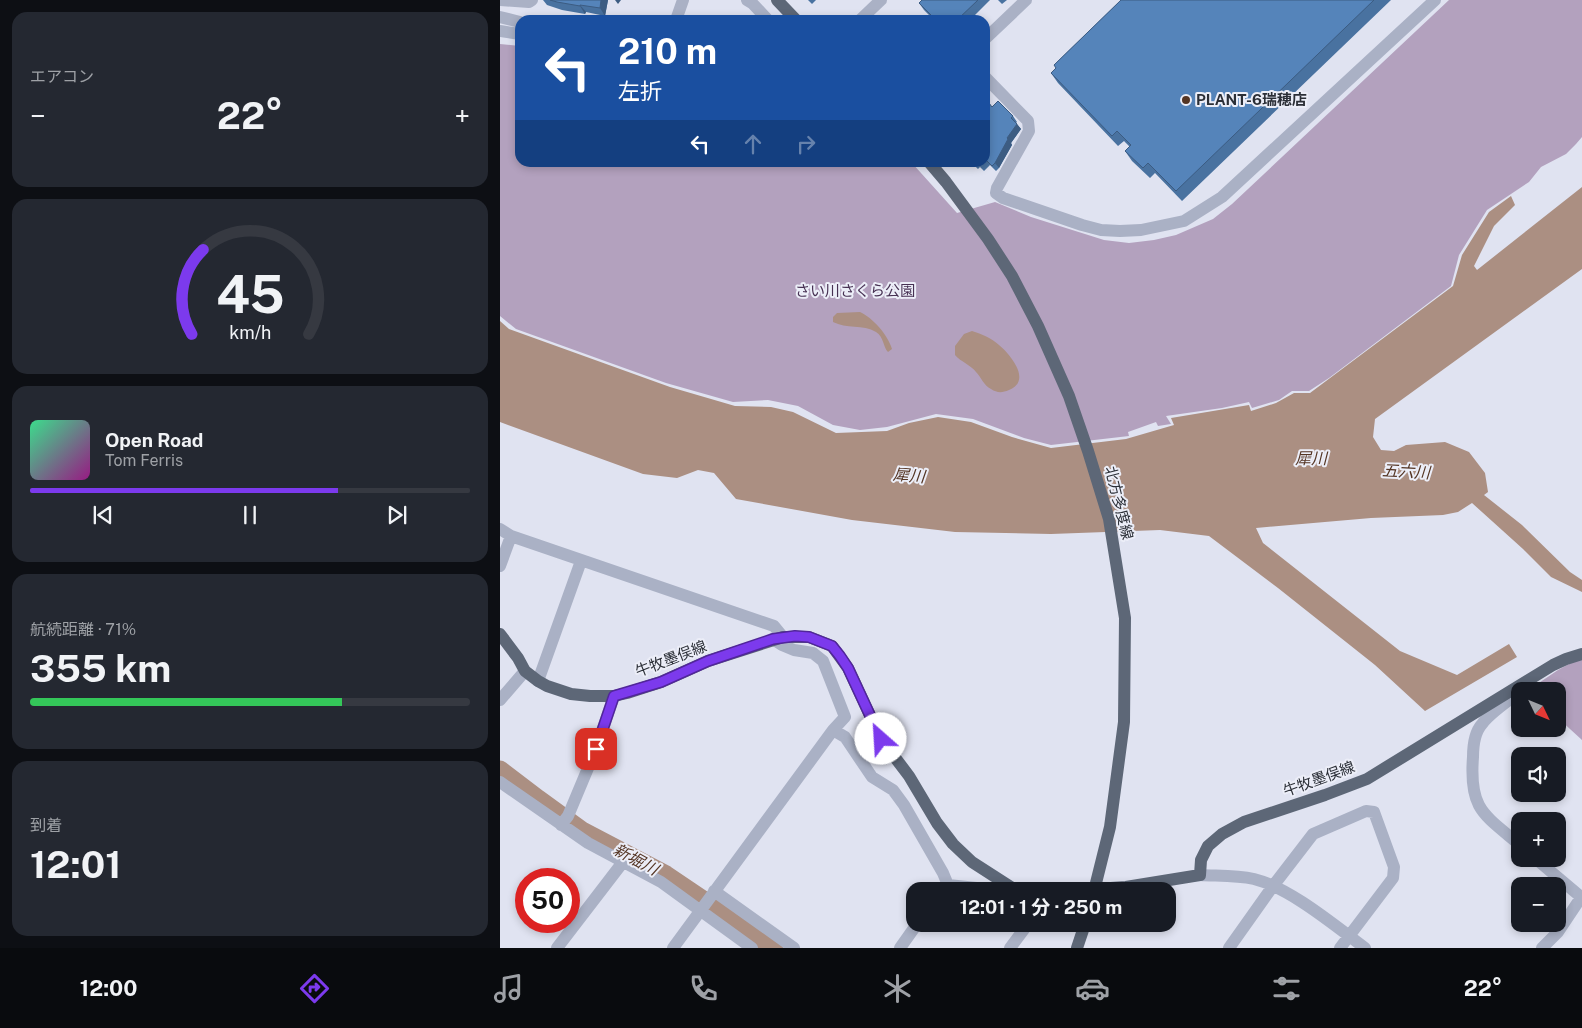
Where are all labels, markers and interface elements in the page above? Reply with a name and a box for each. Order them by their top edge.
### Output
text: 210 m [618,31,717,72]
icon: left [535,35,600,100]
text: エアコン [30,67,94,86]
text: 左折 [618,78,662,104]
place label: PLANT-6瑞穂店 [1196,91,1307,108]
text: 22° [217,93,283,138]
marker: PLANT-6瑞穂店 [1180,94,1192,106]
text: − [30,99,46,132]
text: + [454,99,470,132]
icon: left [686,130,714,158]
icon: ahead [739,130,767,158]
icon: right [792,130,820,158]
text: 45 [216,264,284,325]
park label: さい川さくら公園 [795,282,915,299]
text: km/h [229,322,271,343]
text: Open Road [105,429,203,451]
water label: 犀川 [1295,449,1329,468]
text: Tom Ferris [105,451,183,470]
water label: 五六川 [1382,461,1432,482]
street label: 北方多度線 [1102,464,1137,541]
water label: 犀川 [892,465,928,487]
icon: previous [89,501,117,529]
icon: pause [236,501,264,529]
icon: next [383,501,411,529]
text: 航続距離 · 71% [30,620,136,639]
street label: 牛牧墨俣線 [633,637,709,680]
text: 355 km [30,646,171,691]
north arrow [1511,682,1566,738]
map controls [1511,682,1566,932]
position arrow [854,712,906,764]
pin [575,728,617,770]
icon: arrive [582,735,610,763]
button: sound [1511,747,1566,802]
street label: 牛牧墨俣線 [1281,758,1357,799]
button: + [1511,812,1566,867]
text: 到着 [30,816,62,835]
water label: 新堀川 [610,840,663,880]
text: 12:01 [30,842,121,887]
speed limit sign: 50 [515,868,580,933]
button: − [1511,877,1566,932]
text: 12:01 · 1 分 · 250 m [960,896,1122,918]
icon: directions [297,971,332,1006]
icon: music [491,971,526,1006]
icon: phone [686,971,721,1006]
icon: climate [880,971,915,1006]
icon: car [1075,971,1110,1006]
icon: filters [1269,971,1304,1006]
text: 12:00 [80,975,137,1001]
text: 22° [1464,975,1502,1001]

